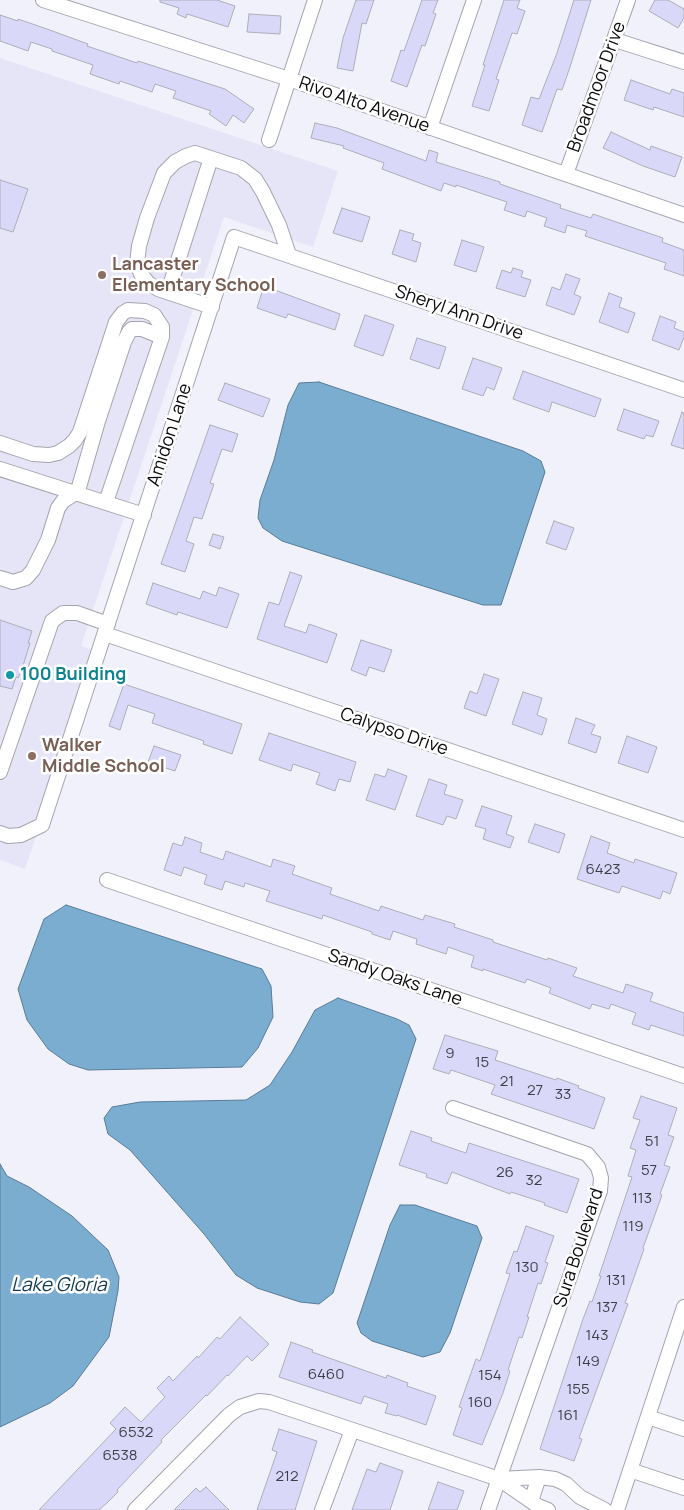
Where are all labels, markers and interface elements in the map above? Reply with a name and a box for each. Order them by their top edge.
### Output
street label: Broadmoor Drive [563,19,631,155]
street label: Rivo Alto Avenue [296,73,432,137]
place label: Lancaster Elementary School [112,254,275,296]
marker: Lancaster Elementary School [96,269,108,281]
street label: Sheryl Ann Drive [392,281,526,345]
street label: Amidon Lane [143,381,197,489]
place label: 100 Building [20,664,126,686]
marker: 100 Building [4,669,16,681]
street label: Calypso Drive [337,703,451,761]
place label: Walker Middle School [42,735,165,778]
marker: Walker Middle School [26,750,38,762]
house number: 6423 [586,861,620,879]
street label: Sandy Oaks Lane [325,945,465,1011]
house number: 9 [445,1045,455,1063]
house number: 15 [475,1054,489,1072]
house number: 21 [500,1073,514,1091]
house number: 27 [527,1082,543,1100]
house number: 33 [555,1086,571,1104]
house number: 51 [645,1133,659,1151]
house number: 57 [641,1162,657,1180]
house number: 26 [496,1164,514,1182]
house number: 32 [526,1172,542,1190]
street label: Sura Boulevard [550,1186,608,1310]
house number: 113 [632,1190,652,1208]
house number: 119 [622,1218,644,1236]
house number: 130 [515,1259,539,1277]
house number: 131 [606,1272,626,1290]
water label: Lake Gloria [11,1275,107,1297]
house number: 137 [596,1299,618,1317]
house number: 143 [586,1327,608,1345]
house number: 149 [576,1353,600,1371]
house number: 6460 [308,1366,344,1384]
house number: 154 [478,1367,502,1385]
house number: 155 [566,1381,590,1399]
house number: 160 [468,1394,492,1412]
house number: 161 [558,1407,578,1425]
house number: 6532 [119,1424,153,1442]
house number: 6538 [103,1447,137,1465]
house number: 212 [276,1468,298,1486]

